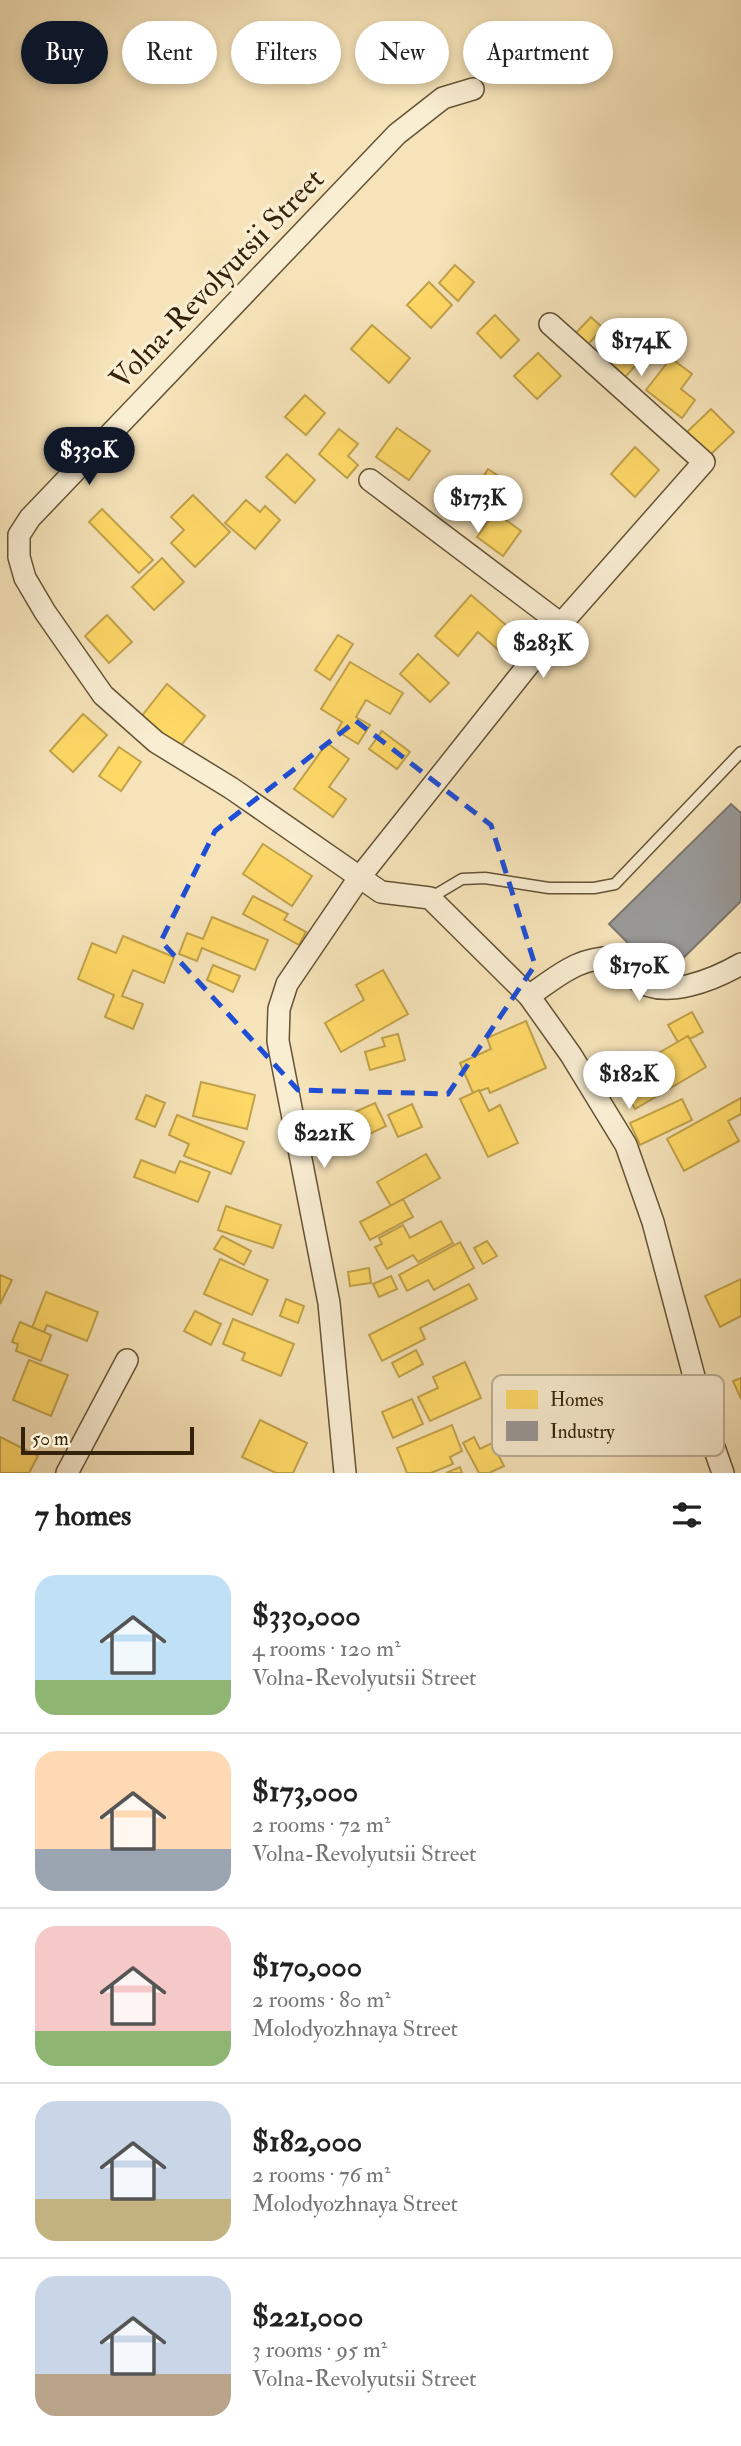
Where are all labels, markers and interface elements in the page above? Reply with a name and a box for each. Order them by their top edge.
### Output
chip: Buy [21,21,108,84]
chip: Rent [122,21,217,84]
chip: Filters [231,21,341,84]
chip: New [355,21,449,84]
chip: Apartment [463,21,613,84]
street label: Volna-Revolyutsii Street [102,161,332,397]
pin: $174K [592,318,690,378]
text: $174K [611,326,671,355]
pin: $330K [40,428,138,487]
text: $330K [60,435,118,464]
pin: $173K [429,476,527,535]
text: $173K [450,483,506,512]
pin: $283K [494,620,592,680]
text: $283K [513,628,573,657]
pin: $170K [590,944,688,1003]
text: $170K [609,951,669,980]
pin: $182K [580,1052,678,1111]
text: $182K [599,1059,659,1088]
pin: $221K [275,1110,373,1170]
text: $221K [294,1118,354,1147]
legend [492,1375,724,1456]
text: Homes [550,1388,604,1412]
text: Industry [550,1420,615,1444]
scale bar [21,1424,194,1456]
text: 50 m [32,1427,69,1451]
icon: filters [668,1496,706,1534]
text: 7 homes [35,1497,131,1534]
text: $330,000 [252,1597,361,1634]
icon: home [91,1603,175,1687]
text: 4 rooms · 120 m² [252,1634,401,1663]
text: Volna-Revolyutsii Street [252,1663,476,1692]
text: $173,000 [252,1773,358,1810]
icon: home [91,1779,175,1863]
text: 2 rooms · 72 m² [252,1810,390,1839]
text: Volna-Revolyutsii Street [252,1839,476,1868]
text: $170,000 [252,1948,362,1985]
icon: home [91,1954,175,2038]
text: 2 rooms · 80 m² [252,1985,391,2014]
text: Molodyozhnaya Street [252,2014,458,2043]
text: $182,000 [252,2123,362,2160]
icon: home [91,2129,175,2213]
text: 2 rooms · 76 m² [252,2160,390,2189]
text: Molodyozhnaya Street [252,2189,458,2218]
text: $221,000 [252,2298,363,2335]
icon: home [91,2304,175,2388]
text: 3 rooms · 95 m² [252,2335,387,2364]
text: Volna-Revolyutsii Street [252,2364,476,2393]

